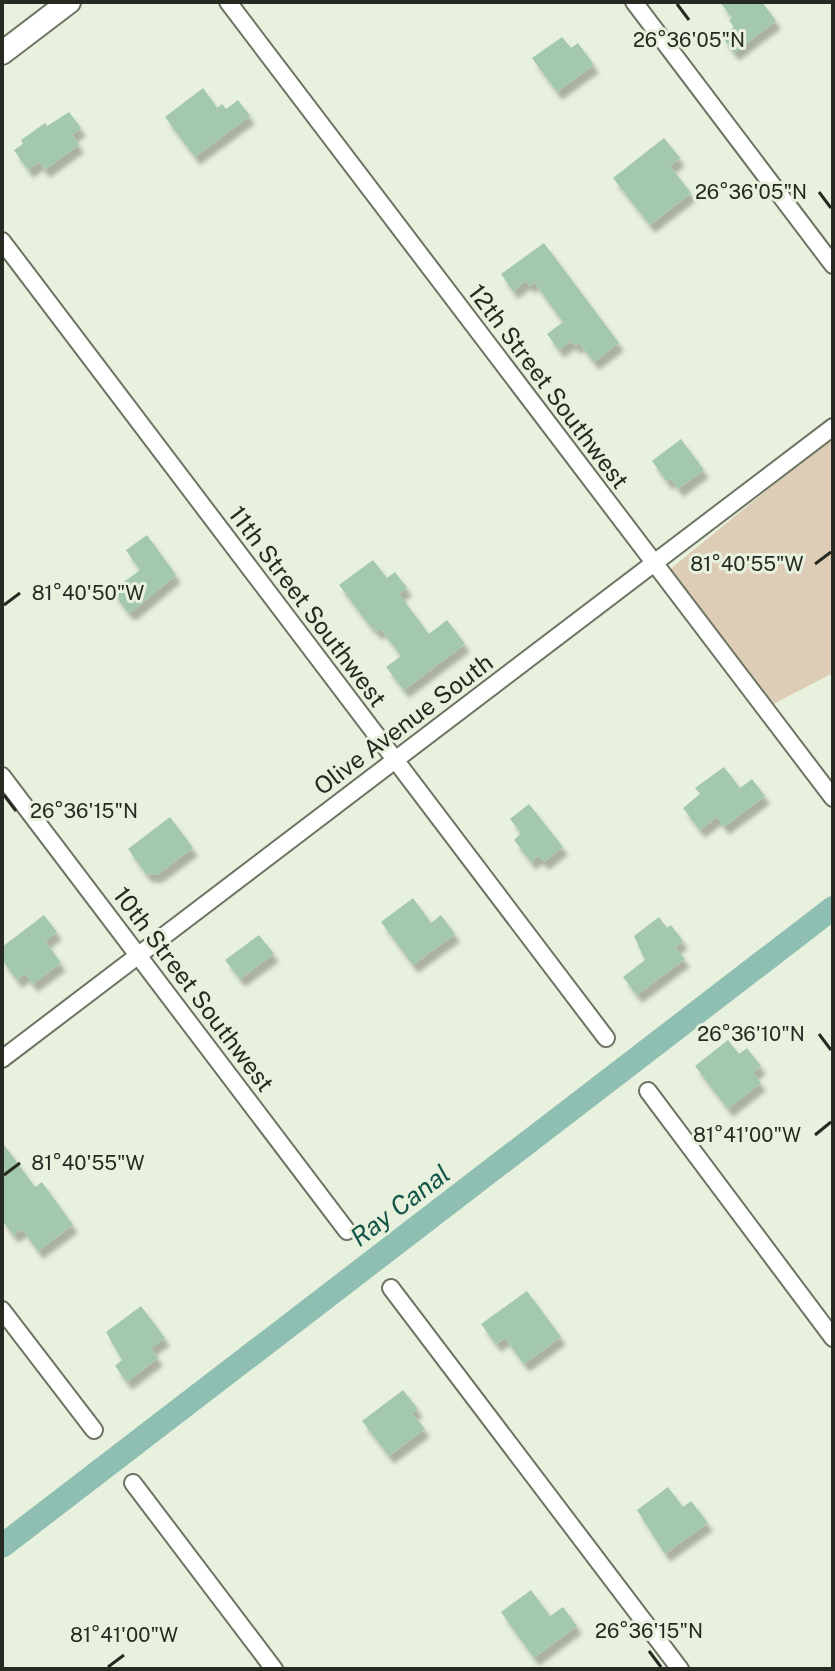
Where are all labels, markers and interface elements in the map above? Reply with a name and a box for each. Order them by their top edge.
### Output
text: 26°36'05"N [633,28,745,52]
text: 26°36'05"N [695,180,807,204]
street label: 12th Street Southwest [463,278,635,494]
street label: 11th Street Southwest [223,500,393,712]
text: 81°40'55"W [690,552,804,576]
text: 81°40'50"W [32,581,144,605]
street label: Olive Avenue South [308,648,498,800]
text: 26°36'15"N [30,799,138,823]
street label: 10th Street Southwest [108,881,280,1097]
text: 26°36'10"N [697,1022,805,1046]
text: 81°41'00"W [693,1123,801,1147]
text: 81°40'55"W [31,1151,145,1175]
water label: Ray Canal [344,1158,456,1252]
text: 26°36'15"N [595,1619,703,1643]
text: 81°41'00"W [70,1623,178,1647]

